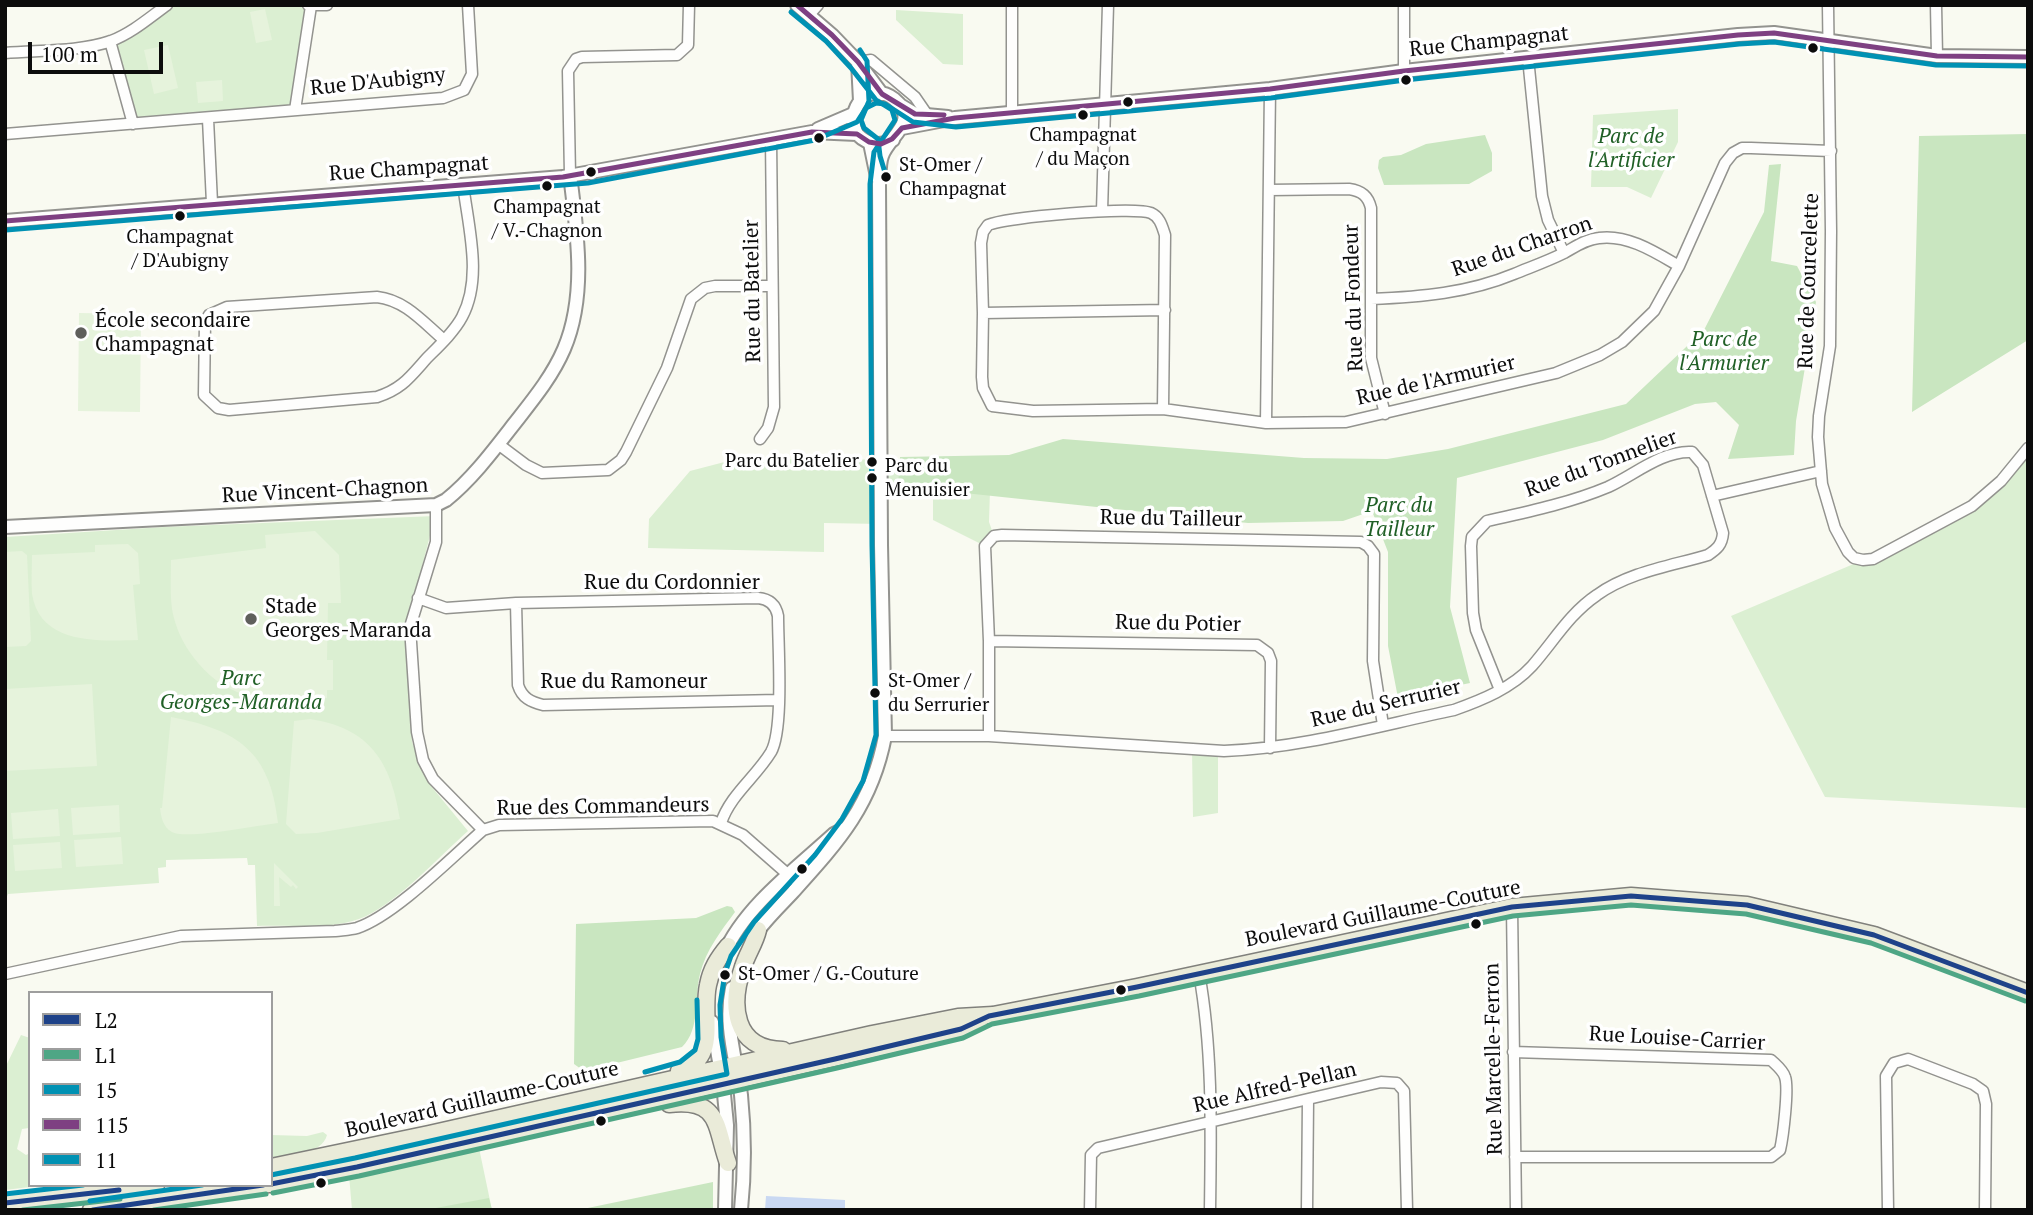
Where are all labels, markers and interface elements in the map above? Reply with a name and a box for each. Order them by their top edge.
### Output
street label: Rue Champagnat [1408,21,1570,63]
scale bar [32,28,166,72]
text: 100 m [41,40,98,68]
unlabelled marker [1806,41,1820,55]
street label: Rue D'Aubigny [309,62,447,102]
unlabelled marker [1399,73,1413,87]
unlabelled marker [1121,95,1135,109]
marker: Champagnat / du Maçon [1076,108,1090,122]
park label: Parc de l'Artificier [1588,124,1674,174]
place label: Champagnat / du Maçon [1029,125,1137,169]
unlabelled marker [812,131,826,145]
street label: Rue Champagnat [328,151,490,187]
place label: St-Omer / Champagnat [899,155,1007,199]
unlabelled marker [584,165,598,179]
marker: St-Omer / Champagnat [879,170,893,184]
marker: Champagnat / V.-Chagnon [540,179,554,193]
street label: Rue de Courcelette [1793,193,1825,369]
place label: Champagnat / V.-Chagnon [492,197,602,241]
marker: Champagnat / D'Aubigny [173,209,187,223]
street label: Rue du Charron [1449,211,1595,283]
street label: Rue du Batelier [739,219,767,363]
street label: Rue du Fondeur [1339,224,1369,372]
place label: Champagnat / D'Aubigny [126,227,234,271]
place label: École secondaire Champagnat [95,308,251,358]
marker: École secondaire Champagnat [73,325,89,341]
park label: Parc de l'Armurier [1679,327,1769,377]
street label: Rue de l'Armurier [1354,350,1518,412]
street label: Rue du Tonnelier [1522,425,1680,503]
place label: Parc du Batelier [725,451,859,473]
marker: Parc du Batelier [865,455,879,469]
place label: Parc du Menuisier [885,456,970,500]
marker: Parc du Menuisier [865,471,879,485]
street label: Rue Vincent-Chagnon [221,473,429,509]
park label: Parc du Tailleur [1364,493,1434,543]
street label: Rue du Tailleur [1100,505,1242,533]
street label: Rue du Cordonnier [584,570,760,596]
place label: Stade Georges-Maranda [265,594,432,644]
street label: Rue du Potier [1115,610,1241,638]
marker: Stade Georges-Maranda [243,611,259,627]
park label: Parc Georges-Maranda [160,666,322,716]
street label: Rue du Ramoneur [541,669,707,695]
place label: St-Omer / du Serrurier [888,671,989,715]
street label: Rue du Serrurier [1309,675,1463,733]
marker: St-Omer / du Serrurier [868,686,882,700]
street label: Rue des Commandeurs [496,793,710,821]
unlabelled marker [795,862,809,876]
street label: Boulevard Guillaume-Couture [1243,875,1523,953]
unlabelled marker [1469,917,1483,931]
street label: Rue Marcelle-Ferron [1480,963,1508,1155]
place label: St-Omer / G.-Couture [738,964,919,986]
marker: St-Omer / G.-Couture [718,968,732,982]
unlabelled marker [1114,983,1128,997]
legend [28,991,273,1187]
text: L2 [95,1006,118,1034]
street label: Rue Louise-Carrier [1588,1022,1766,1056]
text: L1 [95,1041,118,1069]
street label: Boulevard Guillaume-Couture [343,1056,621,1144]
street label: Rue Alfred-Pellan [1191,1057,1359,1119]
text: 15 [95,1076,117,1104]
text: 115 [95,1111,129,1139]
unlabelled marker [594,1114,608,1128]
text: 11 [95,1146,117,1174]
unlabelled marker [314,1176,328,1190]

